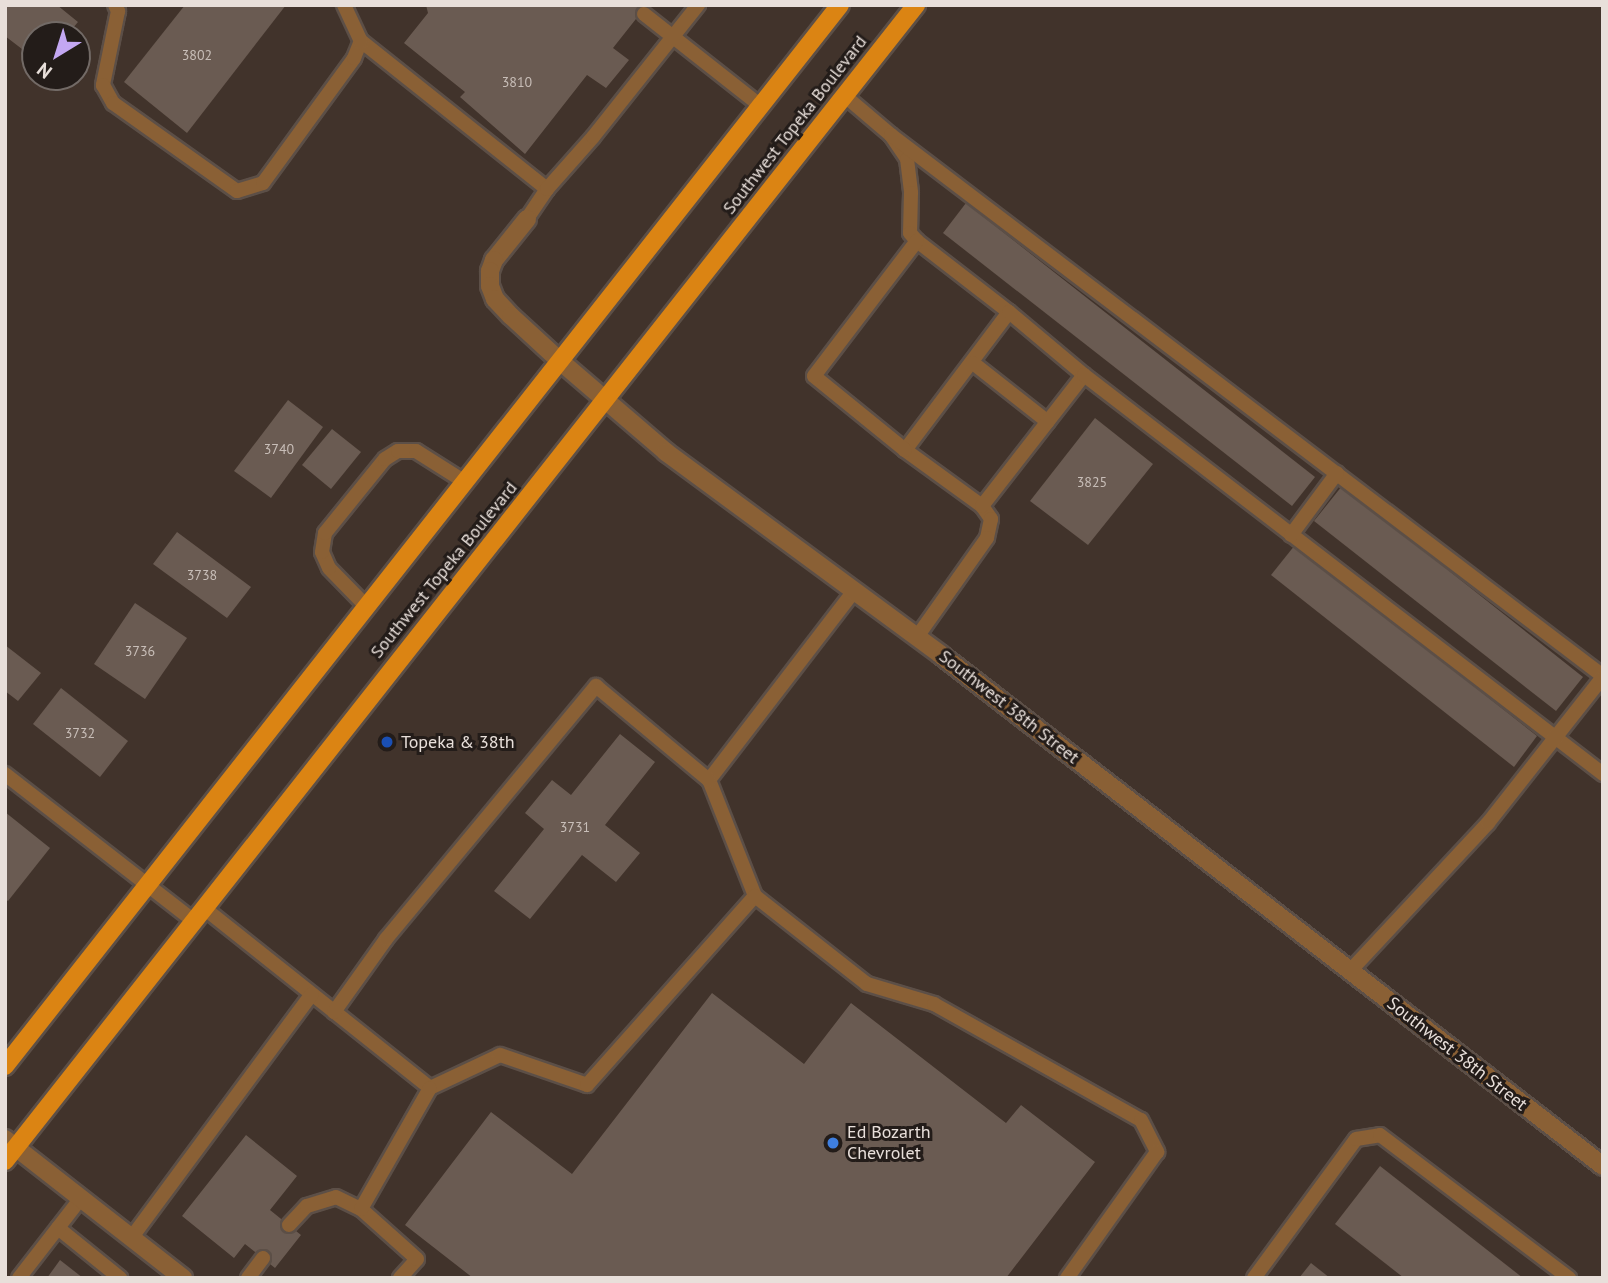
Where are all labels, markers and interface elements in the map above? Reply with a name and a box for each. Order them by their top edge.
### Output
north arrow [21,21,91,91]
street label: Southwest Topeka Boulevard [718,31,872,219]
house number: 3802 [182,47,212,63]
text: N [32,58,57,84]
house number: 3810 [502,74,532,90]
house number: 3740 [264,441,294,457]
house number: 3825 [1077,474,1107,490]
street label: Southwest Topeka Boulevard [366,477,522,663]
house number: 3738 [187,567,217,583]
house number: 3736 [125,643,155,659]
street label: Southwest 38th Street [935,646,1083,768]
house number: 3732 [65,725,95,741]
place label: Topeka & 38th [401,731,515,753]
marker: Topeka & 38th [379,734,395,750]
house number: 3731 [560,819,590,835]
street label: Southwest 38th Street [1383,993,1531,1115]
place label: Ed Bozarth Chevrolet [847,1122,931,1164]
marker: Ed Bozarth Chevrolet [825,1135,841,1151]

